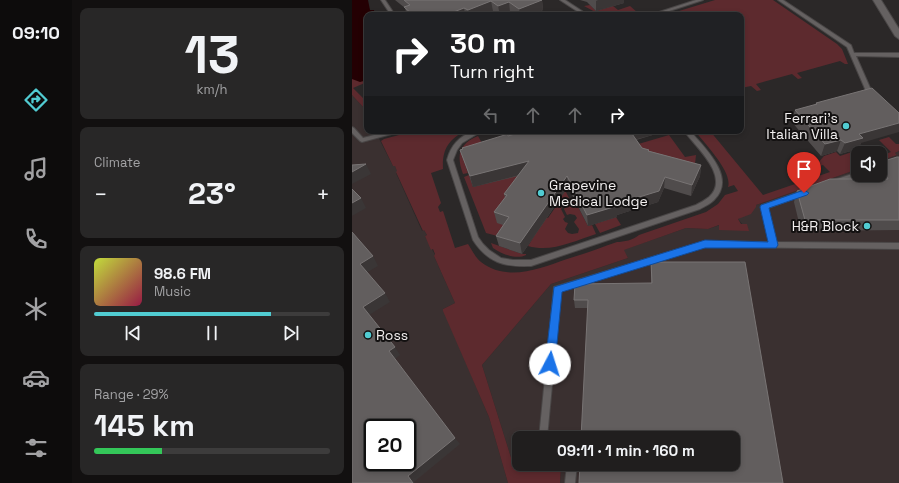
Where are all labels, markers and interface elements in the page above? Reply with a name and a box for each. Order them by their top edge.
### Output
text: 09:10 [12,21,60,44]
text: 13 [184,22,240,88]
text: 30 m [450,25,516,61]
icon: right [384,28,436,80]
text: Turn right [450,60,534,83]
text: km/h [197,81,227,98]
icon: directions [22,86,50,114]
icon: left [480,104,502,126]
icon: ahead [522,104,544,126]
icon: ahead [564,104,586,126]
icon: right [606,104,628,126]
place label: Ferrari's Italian Villa [766,109,838,143]
marker: Ferrari's Italian Villa [841,121,851,131]
map controls [851,146,887,182]
button: sound [851,146,887,182]
pin [787,152,821,193]
text: Climate [94,154,140,171]
icon: music [22,155,50,183]
icon: arrive [793,158,815,180]
text: 23° [188,174,236,213]
place label: Grapevine Medical Lodge [549,176,648,210]
text: − [94,180,108,208]
text: + [316,180,330,208]
marker: Grapevine Medical Lodge [536,188,546,198]
place label: H&R Block [792,217,859,235]
marker: H&R Block [862,221,872,231]
icon: phone [22,225,50,253]
text: 98.6 FM [154,264,211,283]
text: Music [154,283,191,300]
icon: climate [22,295,50,323]
icon: previous [122,322,144,344]
icon: pause [201,322,223,344]
icon: next [280,322,302,344]
place label: Ross [376,326,408,344]
marker: Ross [363,330,373,340]
position arrow [529,343,571,385]
icon: car [22,364,50,392]
text: Range · 29% [94,386,169,403]
text: 145 km [94,406,195,445]
speed limit sign: 20 [364,419,416,471]
icon: filters [22,434,50,462]
text: 09:11 · 1 min · 160 m [557,441,695,460]

